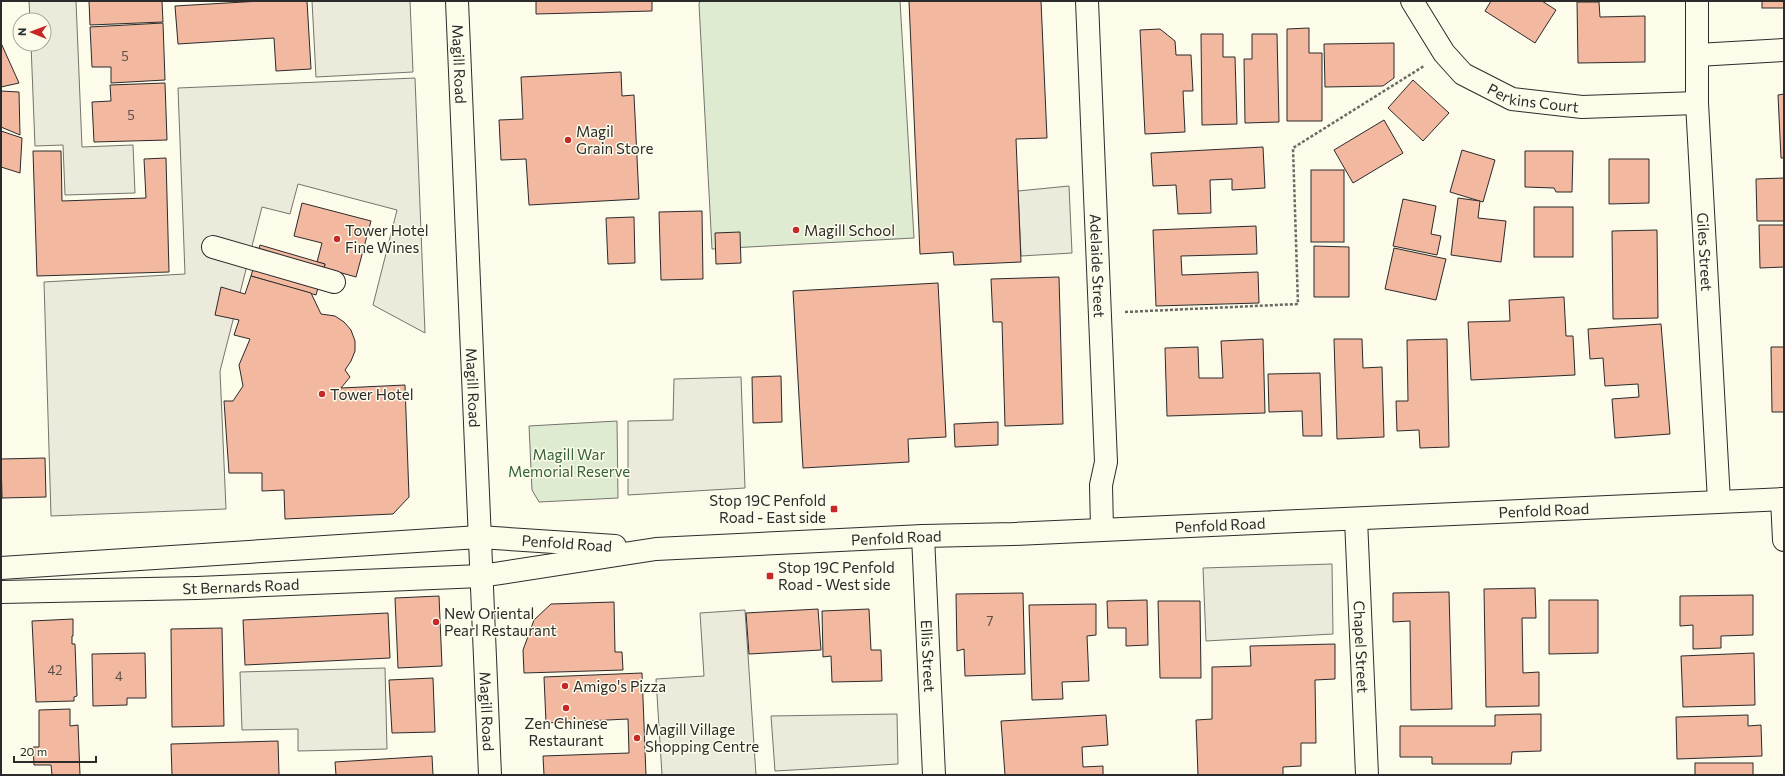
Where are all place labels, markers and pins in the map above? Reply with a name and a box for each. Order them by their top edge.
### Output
place label: Magil Grain Store [576,122,653,157]
marker: Magil Grain Store [563,135,573,145]
place label: Tower Hotel Fine Wines [345,221,429,256]
place label: Magill School [804,221,895,239]
marker: Magill School [791,225,801,235]
marker: Tower Hotel Fine Wines [332,234,342,244]
place label: Tower Hotel [330,385,414,403]
marker: Tower Hotel [317,389,327,399]
place label: Stop 19C Penfold Road - East side [709,491,826,526]
marker: Stop 19C Penfold Road - East side [829,504,839,514]
place label: Stop 19C Penfold Road - West side [778,558,895,593]
marker: Stop 19C Penfold Road - West side [765,571,775,581]
place label: New Oriental Pearl Restaurant [444,604,557,639]
marker: New Oriental Pearl Restaurant [431,617,441,627]
place label: Amigo's Pizza [573,677,666,695]
marker: Amigo's Pizza [560,681,570,691]
marker: Zen Chinese Restaurant [561,703,571,713]
place label: Zen Chinese Restaurant [524,714,608,749]
place label: Magill Village Shopping Centre [645,720,759,755]
marker: Magill Village Shopping Centre [632,733,642,743]

